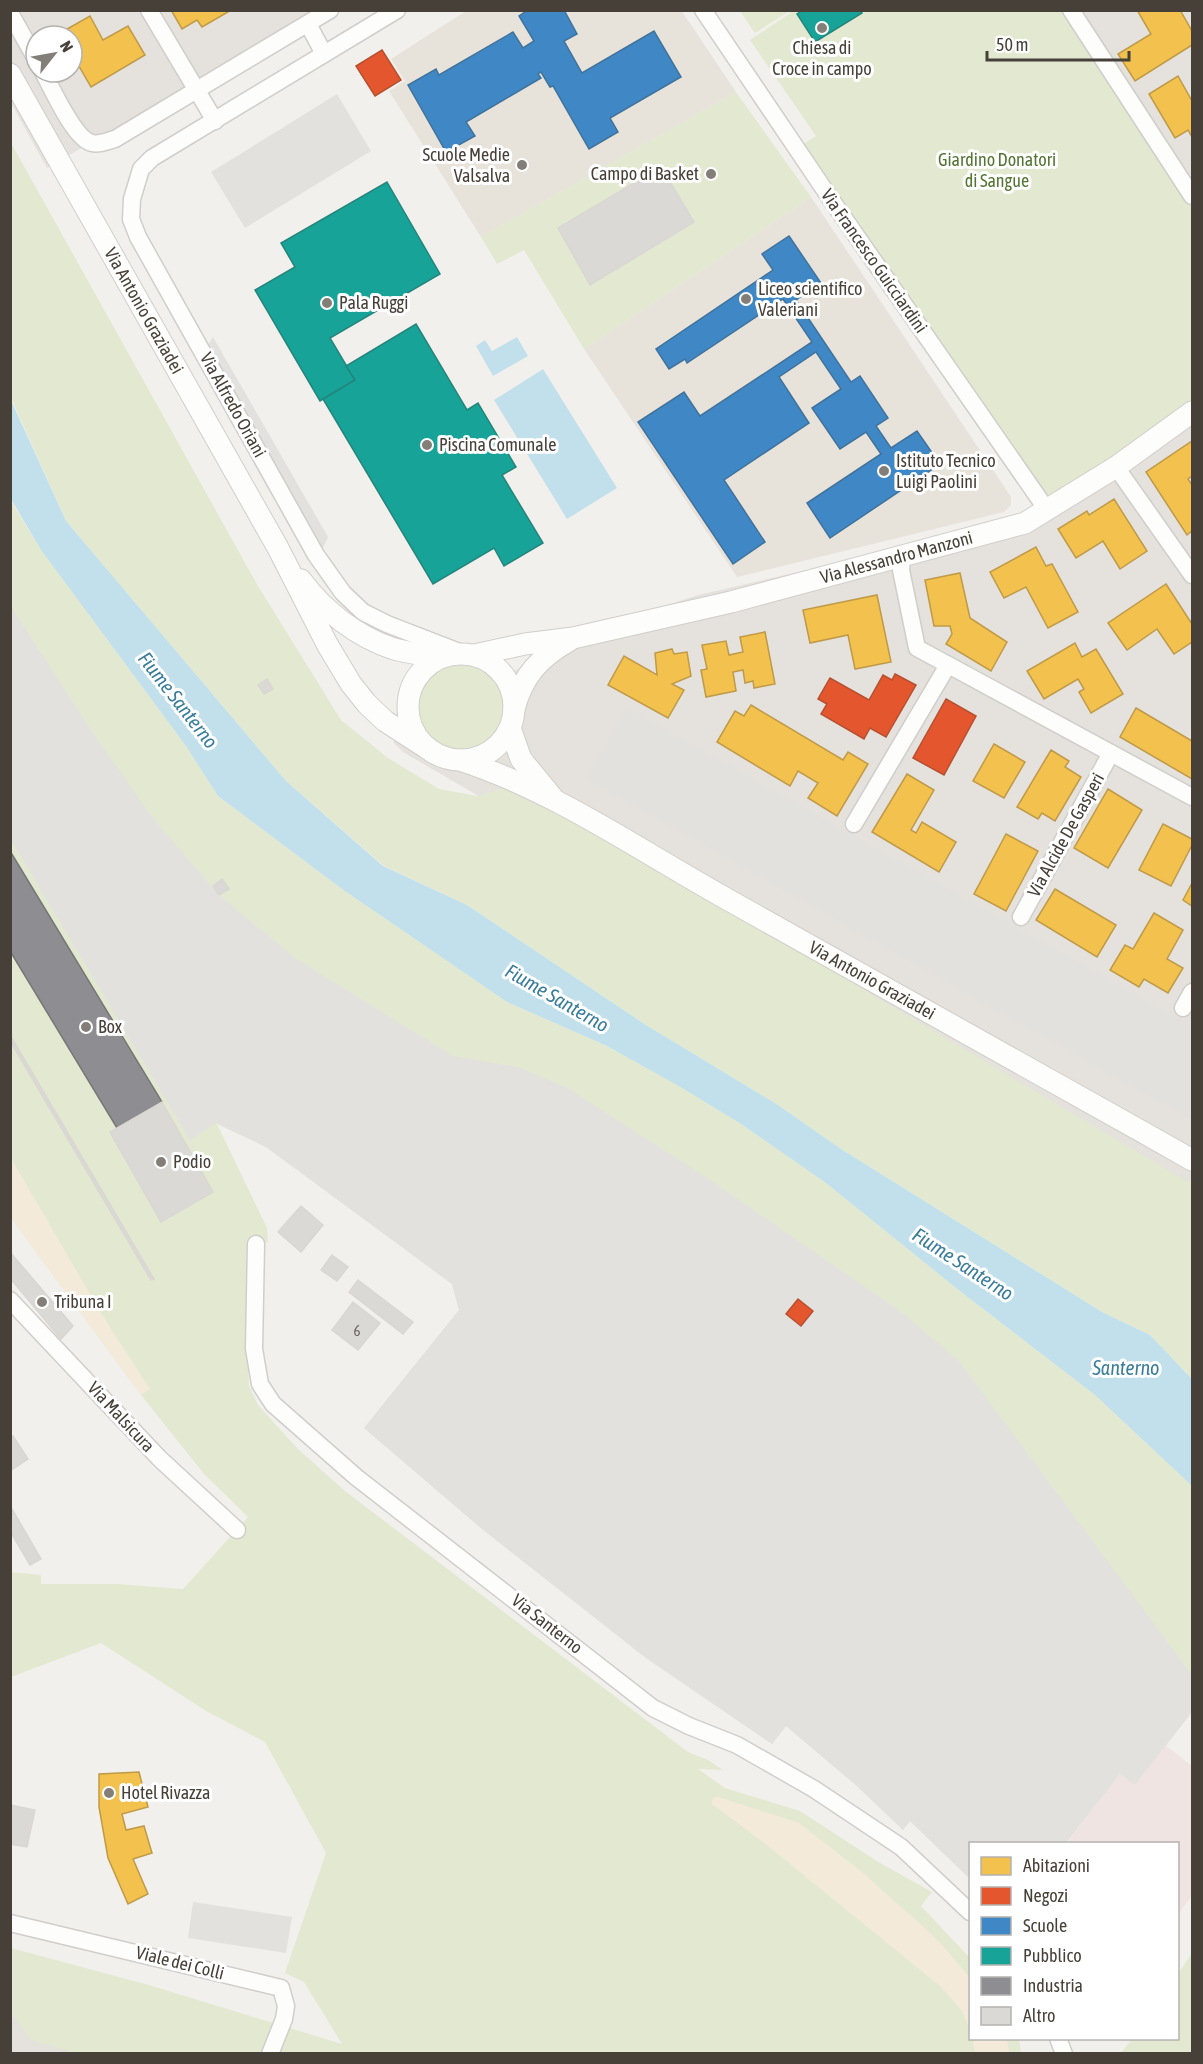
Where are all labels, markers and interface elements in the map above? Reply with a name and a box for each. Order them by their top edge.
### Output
marker: Chiesa di Croce in campo [815,21,829,35]
north arrow [24,24,84,84]
scale bar [987,24,1130,62]
text: 50 m [996,34,1028,55]
place label: Chiesa di Croce in campo [772,37,872,79]
text: N [57,38,77,55]
place label: Scuole Medie Valsalva [422,144,510,186]
park label: Giardino Donatori di Sangue [938,149,1056,191]
marker: Scuole Medie Valsalva [515,158,529,172]
place label: Campo di Basket [591,163,699,184]
marker: Campo di Basket [704,167,718,181]
street label: Via Francesco Guicciardini [817,185,932,337]
street label: Via Antonio Graziadei [100,244,188,377]
place label: Liceo scientifico Valeriani [758,278,862,320]
place label: Pala Ruggi [339,292,408,313]
marker: Liceo scientifico Valeriani [739,292,753,306]
marker: Pala Ruggi [320,296,334,310]
street label: Via Alfredo Oriani [196,349,271,461]
place label: Piscina Comunale [439,434,556,455]
marker: Piscina Comunale [420,438,434,452]
place label: Istituto Tecnico Luigi Paolini [896,450,996,492]
marker: Istituto Tecnico Luigi Paolini [877,464,891,478]
street label: Via Alessandro Manzoni [818,527,975,588]
water label: Fiume Santerno [134,647,223,752]
street label: Via Alcide De Gasperi [1023,769,1108,900]
street label: Via Antonio Graziadei [806,936,939,1024]
water label: Fiume Santerno [501,959,613,1036]
place label: Box [98,1016,122,1037]
marker: Box [79,1020,93,1034]
place label: Podio [173,1151,211,1172]
marker: Podio [154,1155,168,1169]
water label: Fiume Santerno [909,1222,1018,1305]
place label: Tribuna I [54,1291,112,1312]
marker: Tribuna I [35,1295,49,1309]
house number: 6 [353,1322,361,1339]
water label: Santerno [1091,1356,1160,1379]
street label: Via Malsicura [84,1377,159,1456]
street label: Via Santerno [508,1589,587,1658]
place label: Hotel Rivazza [121,1782,210,1803]
marker: Hotel Rivazza [102,1786,116,1800]
legend [969,1842,1179,2040]
text: Abitazioni [1023,1855,1090,1876]
text: Negozi [1023,1885,1068,1906]
text: Scuole [1023,1915,1067,1936]
street label: Viale dei Colli [134,1941,226,1984]
text: Pubblico [1023,1945,1082,1966]
text: Industria [1023,1975,1083,1996]
text: Altro [1023,2005,1056,2026]

